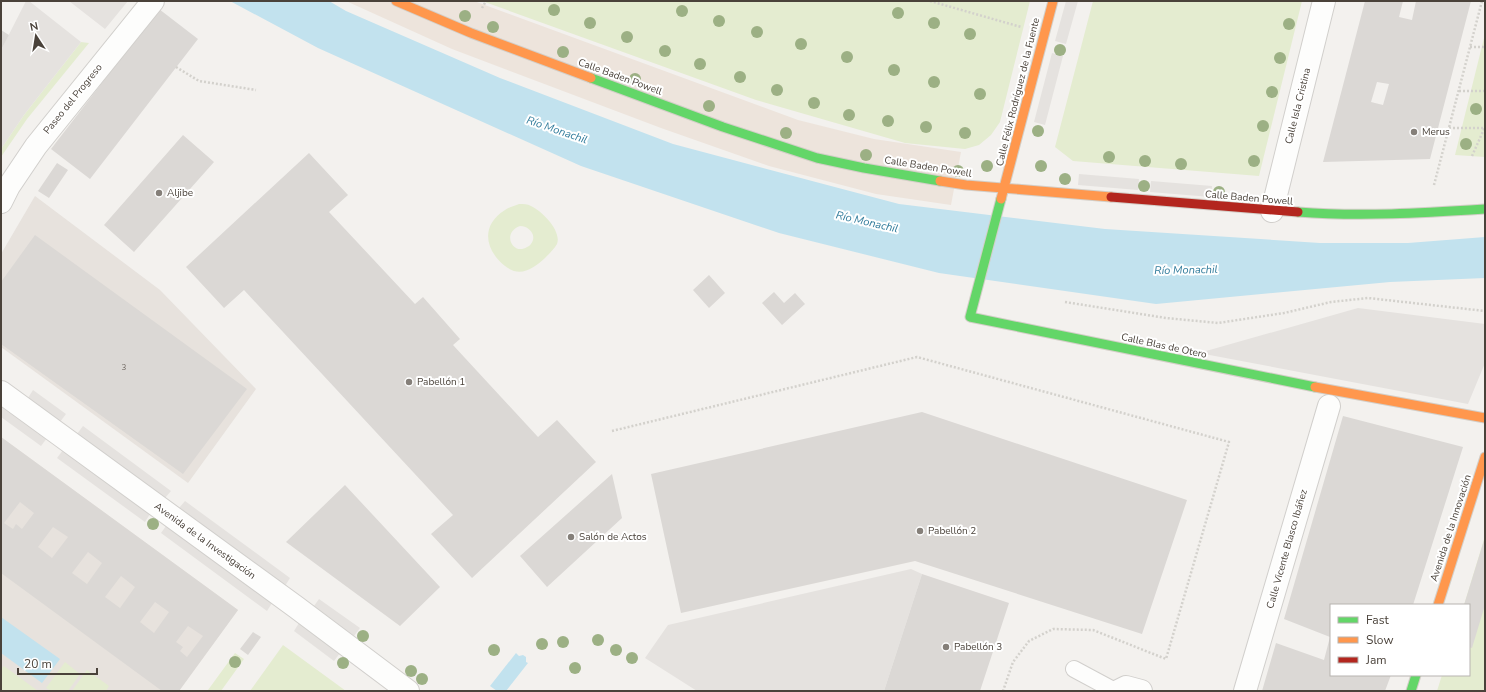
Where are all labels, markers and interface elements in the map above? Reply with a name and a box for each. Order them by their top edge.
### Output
north arrow [16,16,56,56]
street label: Calle Félix Rodríguez de la Fuente [993,16,1043,168]
text: N [28,19,40,35]
street label: Calle Baden Powell [576,55,664,99]
street label: Paseo del Progreso [40,61,106,137]
street label: Calle Isla Cristina [1282,66,1314,146]
water label: Río Monachil [524,113,590,147]
place label: Merus [1422,125,1450,139]
marker: Merus [1409,127,1419,137]
street label: Calle Baden Powell [883,153,973,181]
place label: Aljibe [167,186,193,200]
street label: Calle Baden Powell [1204,187,1294,209]
marker: Aljibe [154,188,164,198]
water label: Río Monachil [834,208,900,236]
water label: Río Monachil [1154,262,1218,278]
street label: Calle Blas de Otero [1120,330,1209,362]
house number: 3 [122,362,127,373]
place label: Pabellón 1 [417,375,465,389]
marker: Pabellón 1 [404,377,414,387]
street label: Avenida de la Innovación [1427,473,1475,583]
street label: Calle Vicente Blasco Ibáñez [1263,487,1311,610]
street label: Avenida de la Investigación [151,499,259,583]
place label: Pabellón 2 [928,524,976,538]
marker: Pabellón 2 [915,526,925,536]
place label: Salón de Actos [579,530,647,544]
marker: Salón de Actos [566,532,576,542]
legend [1330,604,1470,676]
text: Fast [1366,612,1389,628]
text: Slow [1366,632,1394,648]
place label: Pabellón 3 [954,640,1002,654]
marker: Pabellón 3 [941,642,951,652]
scale bar [18,650,97,676]
text: Jam [1365,652,1387,668]
text: 20 m [24,656,52,672]

